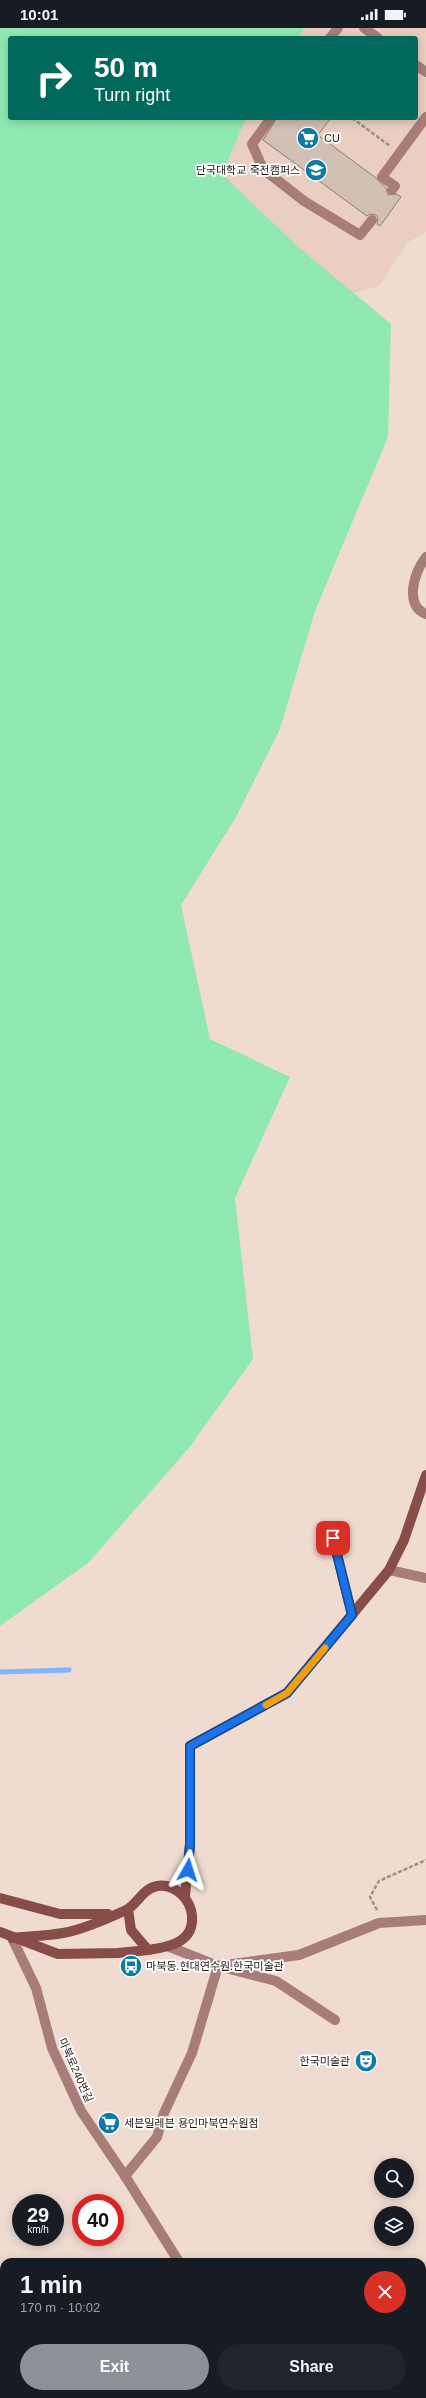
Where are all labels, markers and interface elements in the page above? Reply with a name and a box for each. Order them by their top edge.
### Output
text: 10:01 [20,6,58,23]
icon: right [28,52,80,104]
text: 50 m [94,52,158,83]
text: Turn right [94,85,170,105]
supermarket icon: CU [295,125,321,151]
place label: CU [324,132,340,144]
school or university icon: 단국대학교 죽전캠퍼스 [303,157,329,183]
place label: 단국대학교 죽전캠퍼스 [196,164,300,176]
pin [316,1521,350,1555]
icon: arrive [322,1527,344,1549]
position arrow [167,1849,209,1891]
bus stop icon: 마북동.현대연수원.한국미술관 [118,1953,144,1979]
place label: 마북동.현대연수원.한국미술관 [146,1960,284,1972]
street label: 마북로240번길 [56,2036,96,2104]
theatre icon: 한국미술관 [353,2048,379,2074]
place label: 한국미술관 [299,2055,350,2067]
supermarket icon: 세븐일레븐 용인마북연수원점 [96,2110,122,2136]
place label: 세븐일레븐 용인마북연수원점 [124,2117,259,2129]
map controls [374,2158,414,2246]
button: search [374,2158,414,2198]
speed limit sign: 40 [72,2194,124,2246]
text: 29 [27,2204,49,2226]
button: layers [374,2206,414,2246]
text: km/h [27,2224,49,2235]
text: 1 min [20,2271,83,2298]
button: close [364,2271,406,2313]
text: 170 m · 10:02 [20,2300,100,2315]
button: Exit [20,2344,209,2390]
button: Share [217,2344,406,2390]

